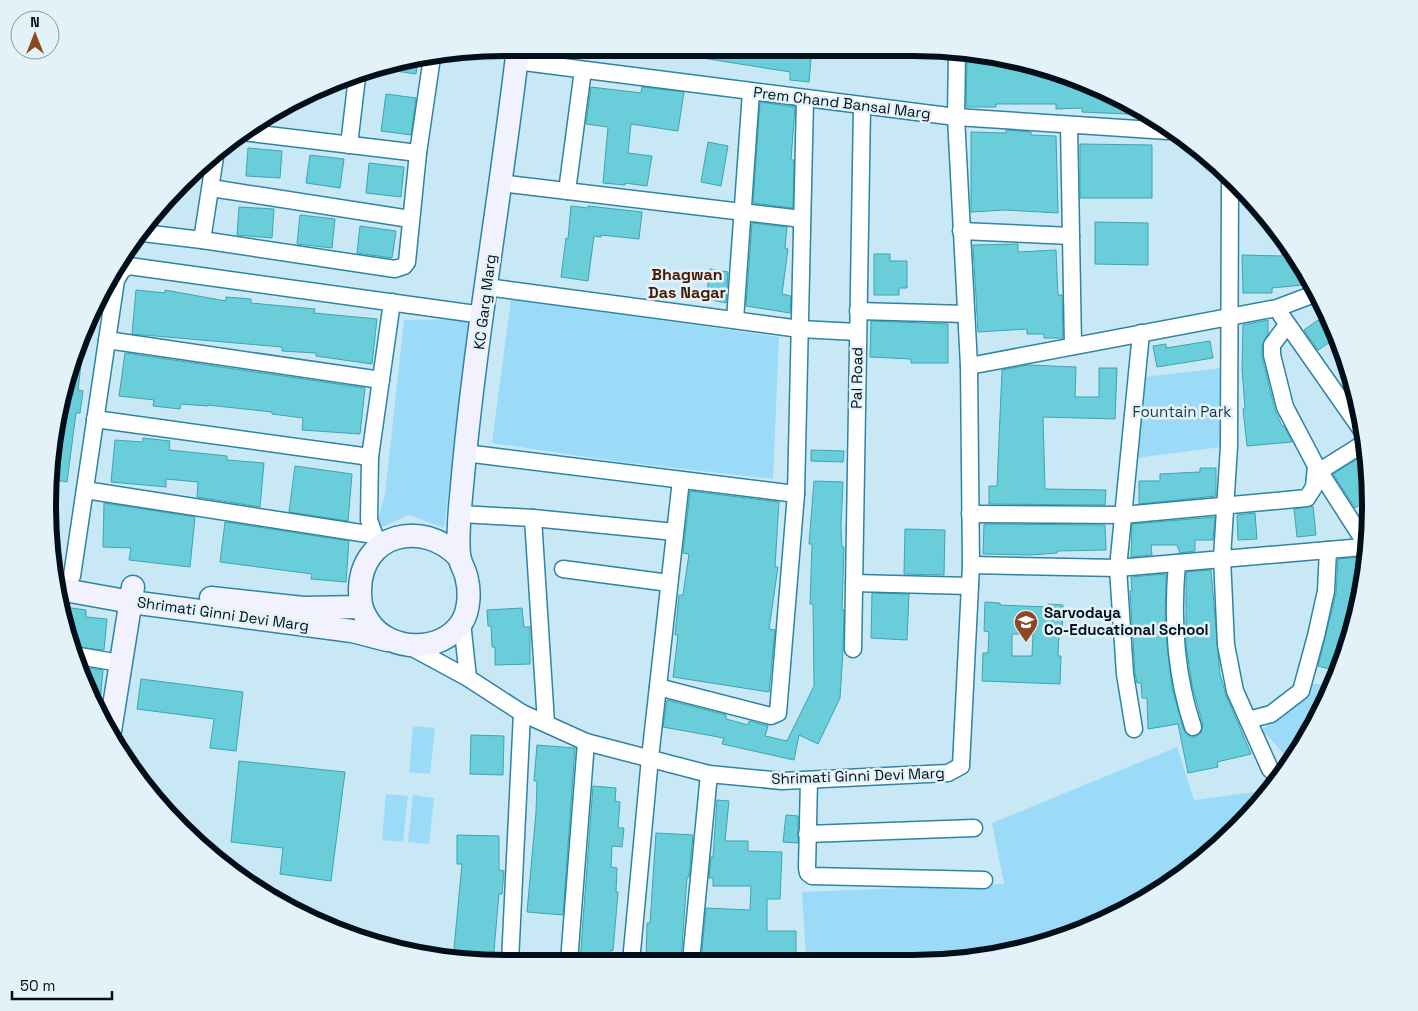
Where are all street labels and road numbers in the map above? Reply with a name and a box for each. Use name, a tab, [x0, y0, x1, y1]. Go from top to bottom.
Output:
street label: Prem Chand Bansal Marg	[752, 82, 932, 123]
street label: KC Garg Marg	[469, 253, 500, 351]
street label: Pal Road	[846, 347, 867, 409]
street label: Shrimati Ginni Devi Marg	[136, 592, 310, 635]
street label: Shrimati Ginni Devi Marg	[771, 763, 945, 788]

